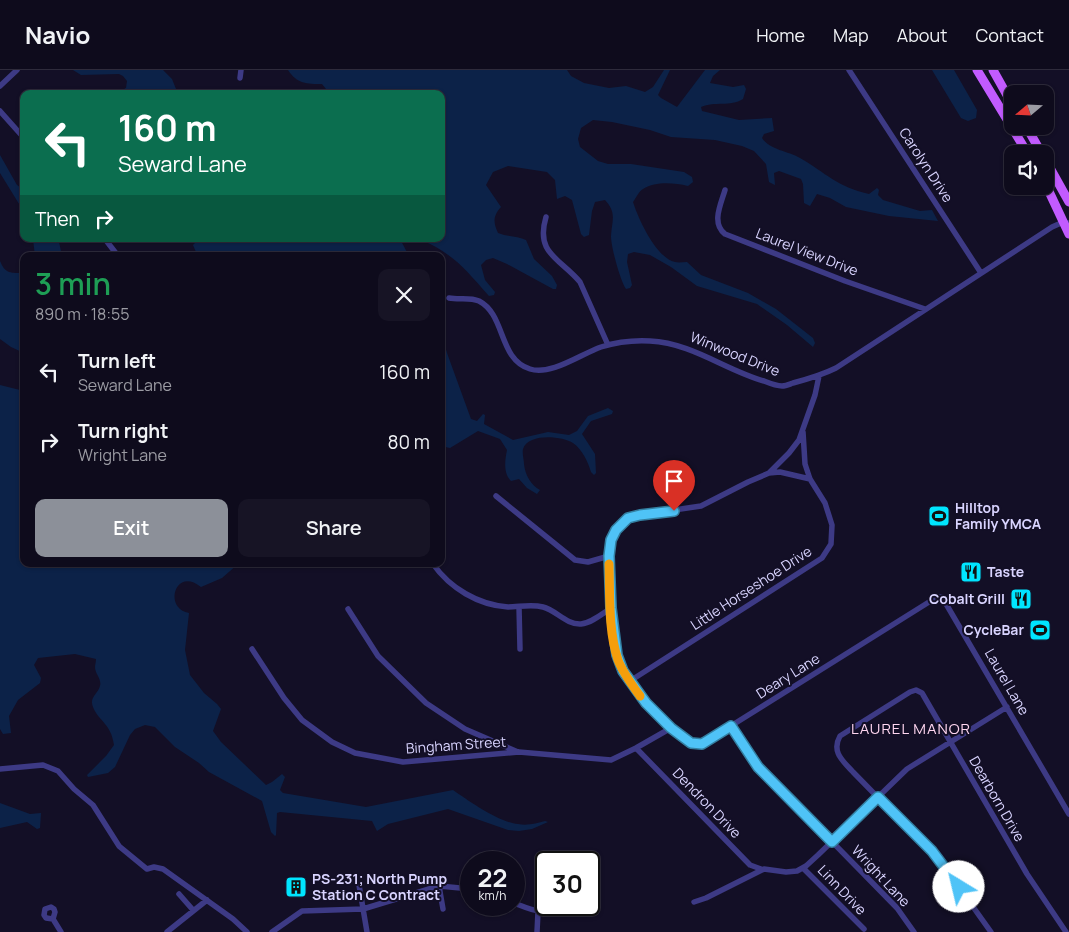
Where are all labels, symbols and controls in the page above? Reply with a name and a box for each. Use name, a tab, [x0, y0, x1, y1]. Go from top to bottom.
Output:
text: Navio	[25, 18, 90, 51]
text: Home	[756, 23, 805, 47]
text: Map	[833, 23, 869, 47]
text: About	[897, 23, 947, 47]
text: Contact	[975, 23, 1044, 47]
north arrow	[1004, 85, 1054, 135]
map controls	[1004, 85, 1054, 195]
text: 160 m	[118, 104, 217, 152]
icon: left	[35, 110, 100, 175]
street label: Carolyn Drive	[895, 124, 958, 206]
button: sound	[1004, 145, 1054, 195]
text: Seward Lane	[118, 149, 247, 179]
icon: right	[90, 205, 118, 233]
text: Then	[35, 206, 80, 232]
street label: Laurel View Drive	[753, 223, 861, 280]
text: 3 min	[35, 263, 111, 304]
button: close	[378, 269, 430, 321]
text: 890 m · 18:55	[35, 303, 130, 325]
street label: Winwood Drive	[687, 327, 783, 380]
text: Turn left	[78, 348, 156, 374]
icon: left	[35, 358, 63, 386]
text: 160 m	[379, 359, 430, 385]
text: Seward Lane	[78, 374, 172, 396]
text: Turn right	[78, 418, 168, 444]
icon: right	[35, 428, 63, 456]
text: 80 m	[387, 429, 430, 455]
text: Wright Lane	[78, 444, 167, 466]
pin	[653, 460, 695, 511]
icon: arrive	[660, 467, 688, 495]
place label: Hilltop Family YMCA	[955, 498, 1042, 533]
button: Exit	[35, 499, 228, 557]
button: Share	[238, 499, 430, 557]
sports icon: Hilltop Family YMCA	[927, 504, 951, 528]
street label: Little Horseshoe Drive	[686, 541, 815, 634]
restaurant icon: Taste	[959, 560, 983, 584]
place label: Taste	[987, 562, 1024, 581]
restaurant icon: Cobalt Grill	[1009, 587, 1033, 611]
place label: Cobalt Grill	[929, 589, 1005, 608]
sports icon: CycleBar	[1028, 618, 1052, 642]
place label: CycleBar	[963, 620, 1024, 639]
street label: Laurel Lane	[981, 645, 1034, 718]
street label: Deary Lane	[752, 649, 823, 703]
district label: LAUREL MANOR	[851, 718, 971, 739]
street label: Bingham Street	[405, 731, 507, 757]
street label: Dearborn Drive	[965, 753, 1030, 845]
street label: Dendron Drive	[669, 763, 746, 842]
street label: Wright Lane	[848, 841, 915, 911]
speed limit sign: 30	[535, 851, 600, 916]
text: 22	[478, 860, 507, 895]
position arrow	[932, 860, 984, 912]
street label: Linn Drive	[814, 861, 871, 919]
place label: PS-231; North Pump Station C Contract	[312, 869, 447, 904]
building icon: PS-231; North Pump Station C Contract	[284, 875, 308, 899]
text: km/h	[479, 887, 506, 904]

